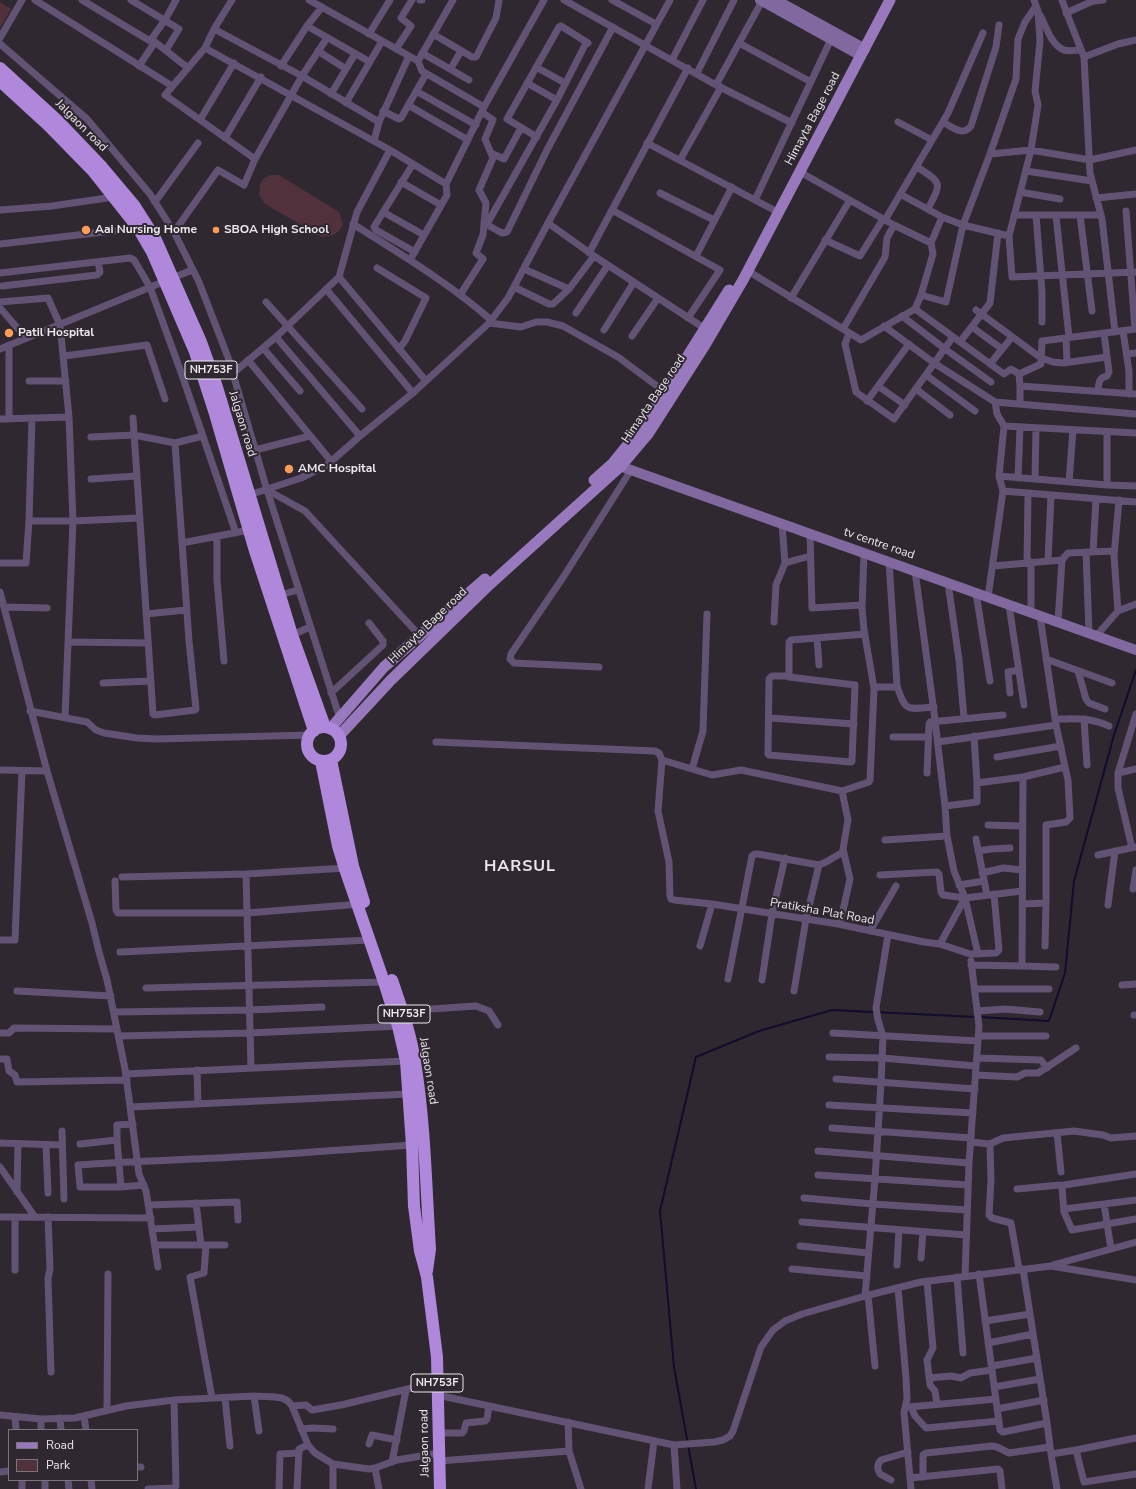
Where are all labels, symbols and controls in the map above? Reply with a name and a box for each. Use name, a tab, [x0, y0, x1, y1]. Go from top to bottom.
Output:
street label: Himayta Bage road	[782, 70, 844, 168]
street label: Jalgaon road	[52, 97, 110, 155]
place label: Aai Nursing Home	[95, 223, 197, 237]
place label: SBOA High School	[224, 223, 329, 237]
marker: Aai Nursing Home	[80, 224, 92, 236]
marker: SBOA High School	[211, 225, 221, 235]
place label: Patil Hospital	[18, 326, 94, 340]
marker: Patil Hospital	[3, 327, 15, 339]
street label: Himayta Bage road	[619, 352, 689, 446]
road number: NH753F	[185, 361, 237, 379]
street label: Jalgaon road	[225, 389, 259, 459]
place label: AMC Hospital	[298, 462, 376, 476]
marker: AMC Hospital	[283, 463, 295, 475]
street label: tv centre road	[842, 525, 916, 563]
street label: Himayta Bage road	[386, 585, 470, 667]
district label: HARSUL	[484, 857, 556, 877]
street label: Pratiksha Plat Road	[769, 896, 875, 928]
road number: NH753F	[378, 1005, 430, 1023]
street label: Jalgaon road	[416, 1036, 440, 1106]
road number: NH753F	[411, 1374, 463, 1392]
street label: Jalgaon road	[417, 1409, 433, 1477]
legend	[8, 1429, 138, 1481]
text: Road	[46, 1437, 74, 1453]
text: Park	[46, 1457, 70, 1473]

